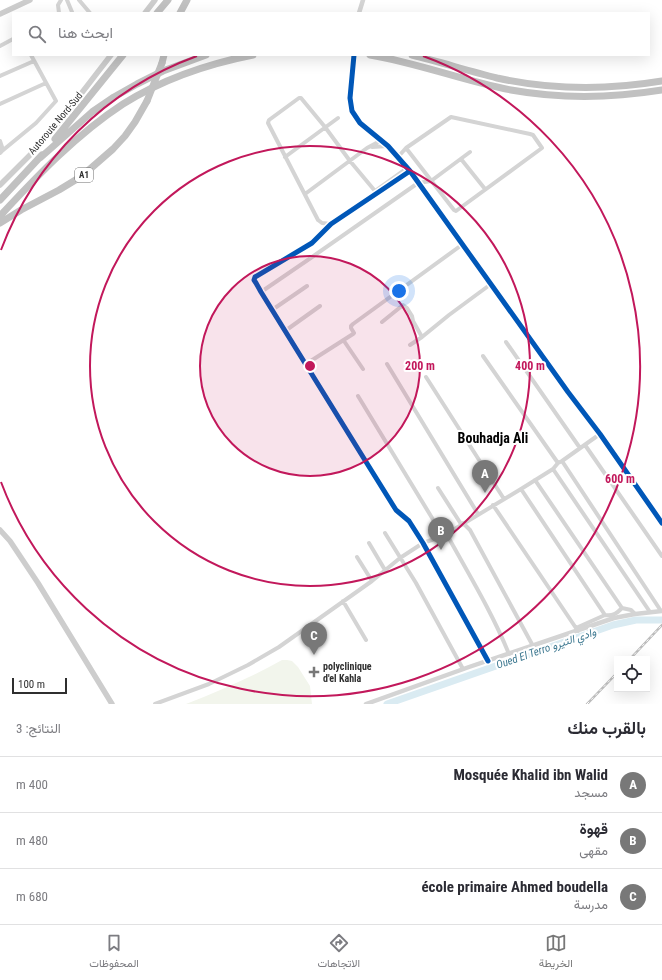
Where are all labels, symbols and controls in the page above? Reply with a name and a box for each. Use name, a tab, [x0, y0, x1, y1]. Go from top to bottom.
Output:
search box	[12, 12, 650, 56]
icon: search	[26, 23, 48, 45]
text: ابحث هنا	[58, 24, 113, 42]
street label: Autoroute Nord-Sud	[26, 90, 85, 157]
road number: A1	[75, 168, 93, 182]
your location	[389, 281, 409, 301]
centre of rings	[303, 359, 317, 373]
text: 200 m	[405, 359, 435, 373]
text: 400 m	[515, 359, 545, 373]
district label: Bouhadja Ali	[458, 430, 528, 446]
pin: A	[472, 460, 498, 493]
text: 600 m	[605, 472, 635, 486]
pin: B	[428, 517, 454, 550]
pin: C	[301, 622, 327, 655]
water label: Oued El Terro وادي التيرو	[495, 625, 599, 674]
map controls	[614, 656, 650, 692]
button: locate	[614, 656, 650, 692]
place label: polyclinique d'el Kahla	[323, 661, 372, 684]
marker: polyclinique d'el Kahla	[308, 666, 320, 678]
scale bar	[12, 676, 67, 695]
text: 100 m	[18, 678, 45, 691]
text: بالقرب منك	[567, 718, 646, 738]
text: النتائج: 3	[16, 721, 61, 736]
text: Mosquée Khalid ibn Walid	[453, 766, 608, 784]
text: 400 m	[16, 777, 48, 792]
text: A	[629, 777, 637, 792]
text: مسجد	[574, 785, 608, 800]
text: قهوة	[579, 820, 608, 838]
text: 480 m	[16, 833, 48, 848]
text: B	[629, 833, 637, 848]
text: مقهى	[579, 843, 608, 858]
text: école primaire Ahmed boudella	[421, 878, 608, 896]
text: 680 m	[16, 889, 48, 904]
text: C	[629, 889, 637, 904]
text: مدرسة	[574, 897, 608, 912]
tab: المحفوظات	[89, 932, 139, 973]
tab: الاتجاهات	[317, 932, 360, 973]
tab: الخريطة	[539, 932, 573, 973]

